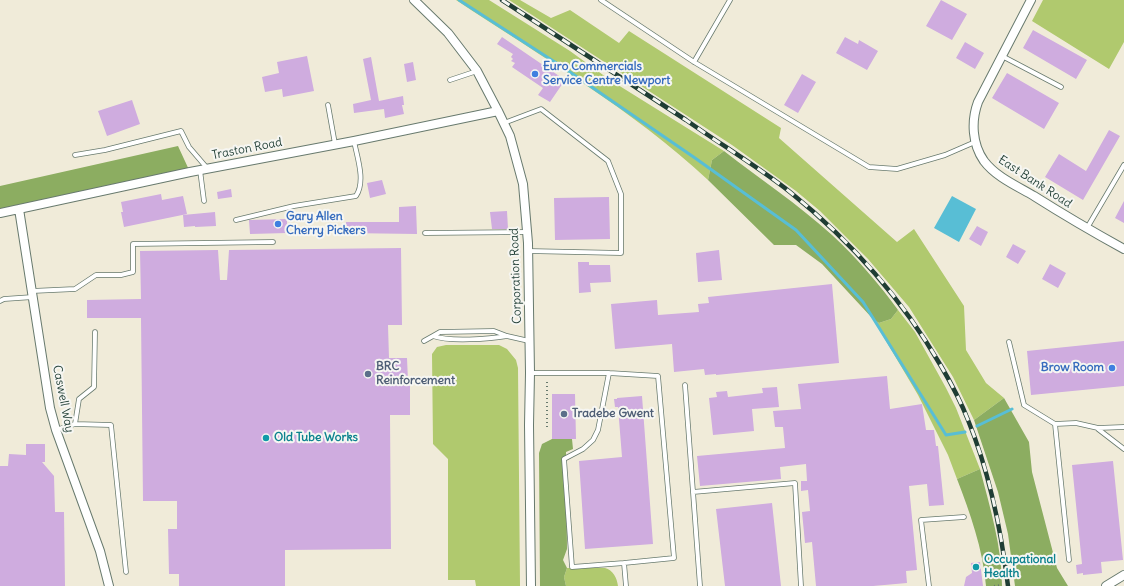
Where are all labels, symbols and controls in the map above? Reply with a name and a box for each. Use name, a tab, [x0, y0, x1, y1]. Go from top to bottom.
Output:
place label: Euro Commercials Service Centre Newport	[543, 60, 670, 88]
marker: Euro Commercials Service Centre Newport	[530, 69, 540, 79]
street label: Traston Road	[211, 135, 283, 163]
street label: East Bank Road	[995, 153, 1075, 211]
place label: Gary Allen Cherry Pickers	[286, 210, 366, 238]
marker: Gary Allen Cherry Pickers	[273, 219, 283, 229]
street label: Corporation Road	[507, 228, 525, 324]
place label: BRC Reinforcement	[376, 360, 455, 388]
place label: Brow Room	[1041, 361, 1104, 375]
marker: Brow Room	[1107, 363, 1117, 373]
street label: Caswell Way	[49, 364, 77, 434]
marker: BRC Reinforcement	[363, 369, 373, 379]
place label: Tradebe Gwent	[572, 407, 654, 421]
marker: Tradebe Gwent	[559, 409, 569, 419]
place label: Old Tube Works	[274, 431, 358, 445]
marker: Old Tube Works	[261, 433, 271, 443]
place label: Occupational Health	[984, 553, 1056, 581]
marker: Occupational Health	[971, 562, 981, 572]

